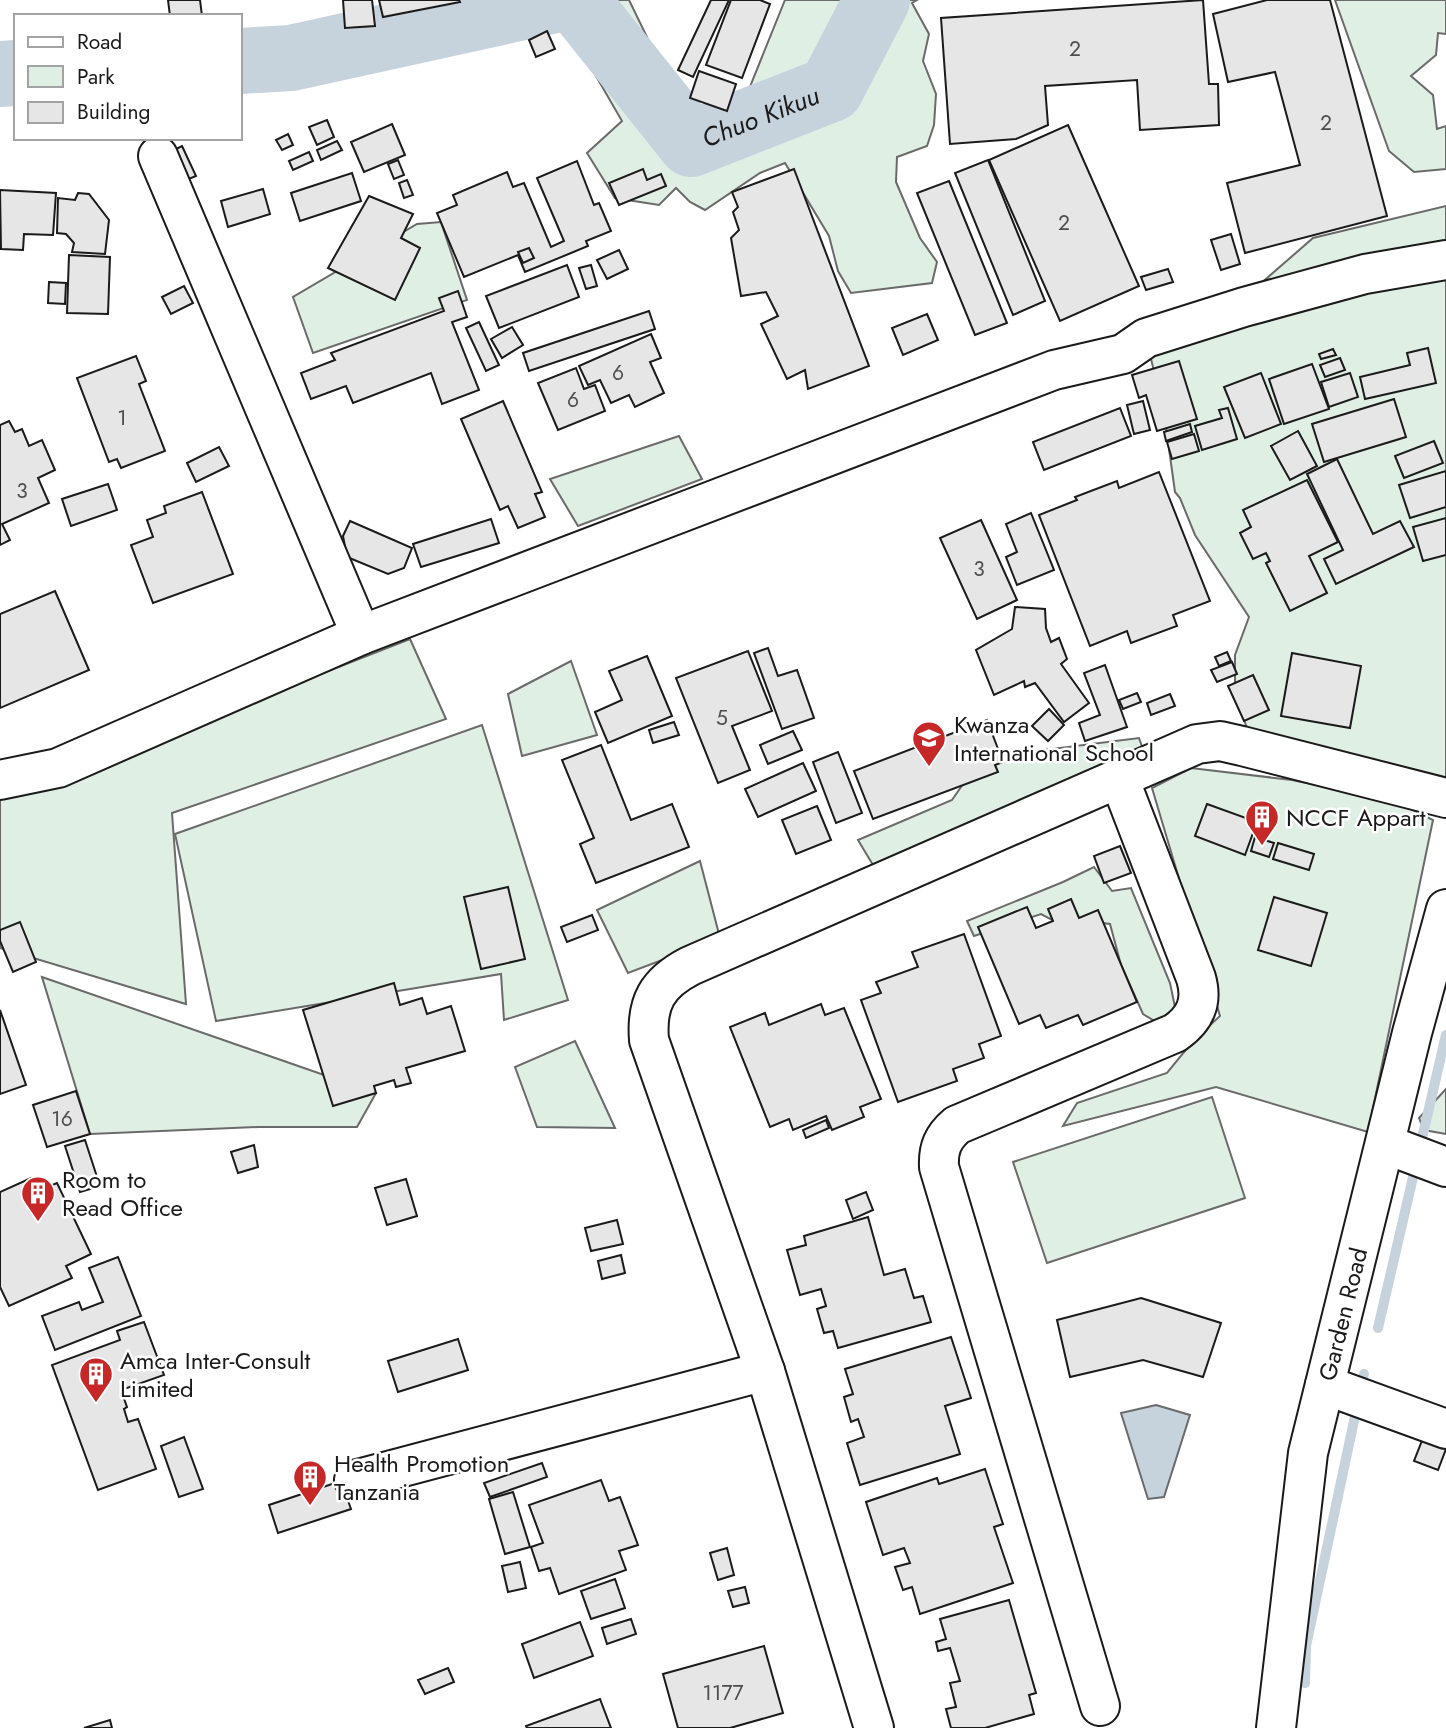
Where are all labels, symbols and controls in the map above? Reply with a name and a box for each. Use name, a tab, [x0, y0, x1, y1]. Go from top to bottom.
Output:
legend	[14, 14, 242, 140]
text: Road	[77, 27, 122, 57]
house number: 2	[1069, 34, 1081, 64]
text: Park	[77, 62, 115, 92]
water label: Chuo Kikuu	[696, 76, 825, 157]
text: Building	[77, 97, 150, 127]
house number: 2	[1320, 108, 1332, 138]
house number: 2	[1058, 208, 1070, 238]
house number: 6	[612, 358, 624, 388]
house number: 6	[567, 385, 579, 415]
house number: 1	[117, 403, 127, 433]
house number: 3	[16, 476, 28, 506]
house number: 3	[973, 554, 985, 584]
house number: 5	[716, 703, 728, 733]
place label: Kwanza International School	[954, 707, 1154, 770]
school or university icon: Kwanza International School	[910, 719, 948, 768]
building icon: NCCF Appart	[1243, 798, 1281, 847]
place label: NCCF Appart	[1286, 800, 1426, 835]
house number: 16	[51, 1104, 73, 1134]
place label: Room to Read Office	[62, 1162, 183, 1225]
building icon: Room to Read Office	[19, 1174, 57, 1223]
street label: Garden Road	[1309, 1244, 1376, 1384]
place label: Amca Inter-Consult Limited	[120, 1343, 311, 1406]
building icon: Amca Inter-Consult Limited	[77, 1355, 115, 1404]
place label: Health Promotion Tanzania	[334, 1446, 509, 1509]
building icon: Health Promotion Tanzania	[291, 1458, 329, 1507]
house number: 1177	[703, 1678, 743, 1708]

